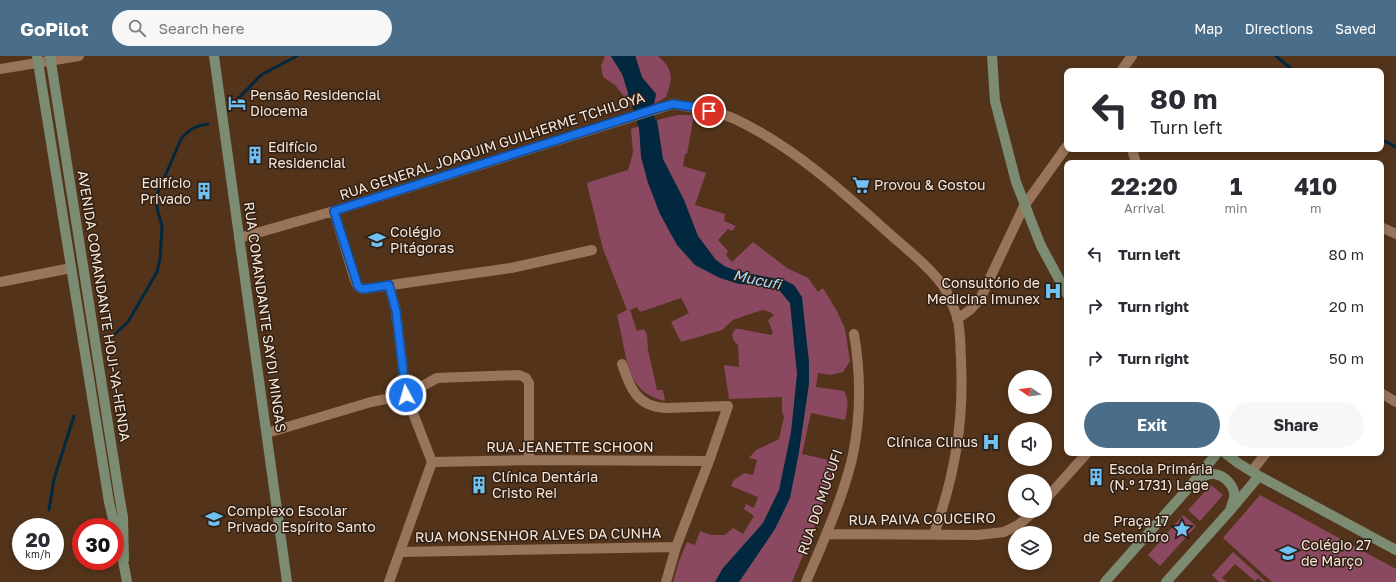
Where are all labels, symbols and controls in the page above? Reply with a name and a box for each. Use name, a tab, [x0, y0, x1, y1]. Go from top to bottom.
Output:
search box	[112, 10, 392, 46]
text: GoPilot	[20, 17, 88, 40]
icon: search	[126, 17, 148, 39]
text: Search here	[158, 19, 244, 37]
text: Map	[1194, 20, 1223, 37]
text: Directions	[1245, 20, 1313, 37]
text: Saved	[1335, 20, 1376, 37]
text: 80 m	[1150, 82, 1218, 115]
icon: left	[1084, 84, 1136, 136]
place label: Pensão Residencial Diocema	[250, 86, 381, 119]
street label: RUA GENERAL JOAQUIM GUILHERME TCHILOYA	[337, 88, 647, 203]
hotel icon: Pensão Residencial Diocema	[227, 93, 247, 113]
pin	[692, 94, 726, 128]
icon: arrive	[698, 100, 720, 122]
text: Turn left	[1150, 116, 1223, 138]
place label: Edifício Residencial	[268, 138, 346, 171]
building icon: Edifício Residencial	[245, 145, 265, 165]
street label: AVENIDA COMANDANTE HOJI-YA-HENDA	[75, 169, 134, 443]
text: 22:20	[1111, 171, 1178, 200]
text: 1	[1230, 171, 1242, 200]
text: 410	[1294, 171, 1337, 200]
place label: Edifício Privado	[140, 174, 191, 207]
supermarket icon: Provou & Gostou	[851, 175, 871, 195]
place label: Provou & Gostou	[874, 176, 986, 193]
building icon: Edifício Privado	[194, 181, 214, 201]
text: Arrival	[1124, 200, 1165, 216]
text: min	[1225, 200, 1248, 216]
text: m	[1310, 200, 1322, 216]
street label: RUA COMANDANTE SAYDI MINGAS	[241, 201, 290, 433]
place label: Colégio Pitágoras	[390, 223, 454, 256]
school or university icon: Colégio Pitágoras	[367, 230, 387, 250]
icon: left	[1084, 243, 1106, 265]
text: Turn left	[1118, 245, 1180, 263]
text: 80 m	[1329, 245, 1364, 263]
water label: Mucufi	[732, 265, 785, 293]
place label: Consultório de Medicina Imunex	[927, 274, 1040, 307]
hospital icon: Consultório de Medicina Imunex	[1043, 281, 1063, 301]
icon: right	[1084, 295, 1106, 317]
text: Turn right	[1118, 297, 1189, 315]
text: 20 m	[1329, 297, 1364, 315]
icon: right	[1084, 347, 1106, 369]
text: Turn right	[1118, 349, 1189, 367]
text: 50 m	[1329, 349, 1364, 367]
north arrow	[1008, 370, 1052, 414]
map controls	[1008, 370, 1052, 570]
position arrow	[385, 374, 427, 416]
button: Exit	[1084, 402, 1220, 448]
button: Share	[1228, 402, 1364, 448]
button: sound	[1008, 422, 1052, 466]
hospital icon: Clínica Clinus	[981, 432, 1001, 452]
place label: Clínica Clinus	[887, 433, 978, 450]
street label: RUA JEANETTE SCHOON	[486, 438, 654, 455]
street label: RUA DO MUCUFI	[794, 447, 846, 557]
place label: Escola Primária (N.º 1731) Lage	[1109, 460, 1213, 493]
building icon: Escola Primária (N.º 1731) Lage	[1086, 467, 1106, 487]
place label: Clínica Dentária Cristo Rei	[492, 468, 598, 501]
button: search	[1008, 474, 1052, 518]
building icon: Clínica Dentária Cristo Rei	[469, 475, 489, 495]
place label: Complexo Escolar Privado Espírito Santo	[227, 502, 376, 535]
school or university icon: Complexo Escolar Privado Espírito Santo	[204, 509, 224, 529]
street label: RUA PAIVA COUCEIRO	[848, 509, 996, 528]
place label: Praça 17 de Setembro	[1083, 512, 1169, 545]
speed limit sign: 30	[72, 518, 124, 570]
place icon: Praça 17 de Setembro	[1172, 519, 1192, 539]
street label: RUA MONSENHOR ALVES DA CUNHA	[415, 524, 662, 545]
button: layers	[1008, 526, 1052, 570]
text: 20	[25, 527, 51, 551]
place label: Colégio 27 de Março	[1301, 536, 1371, 569]
school or university icon: Colégio 27 de Março	[1278, 543, 1298, 563]
text: km/h	[25, 548, 51, 560]

